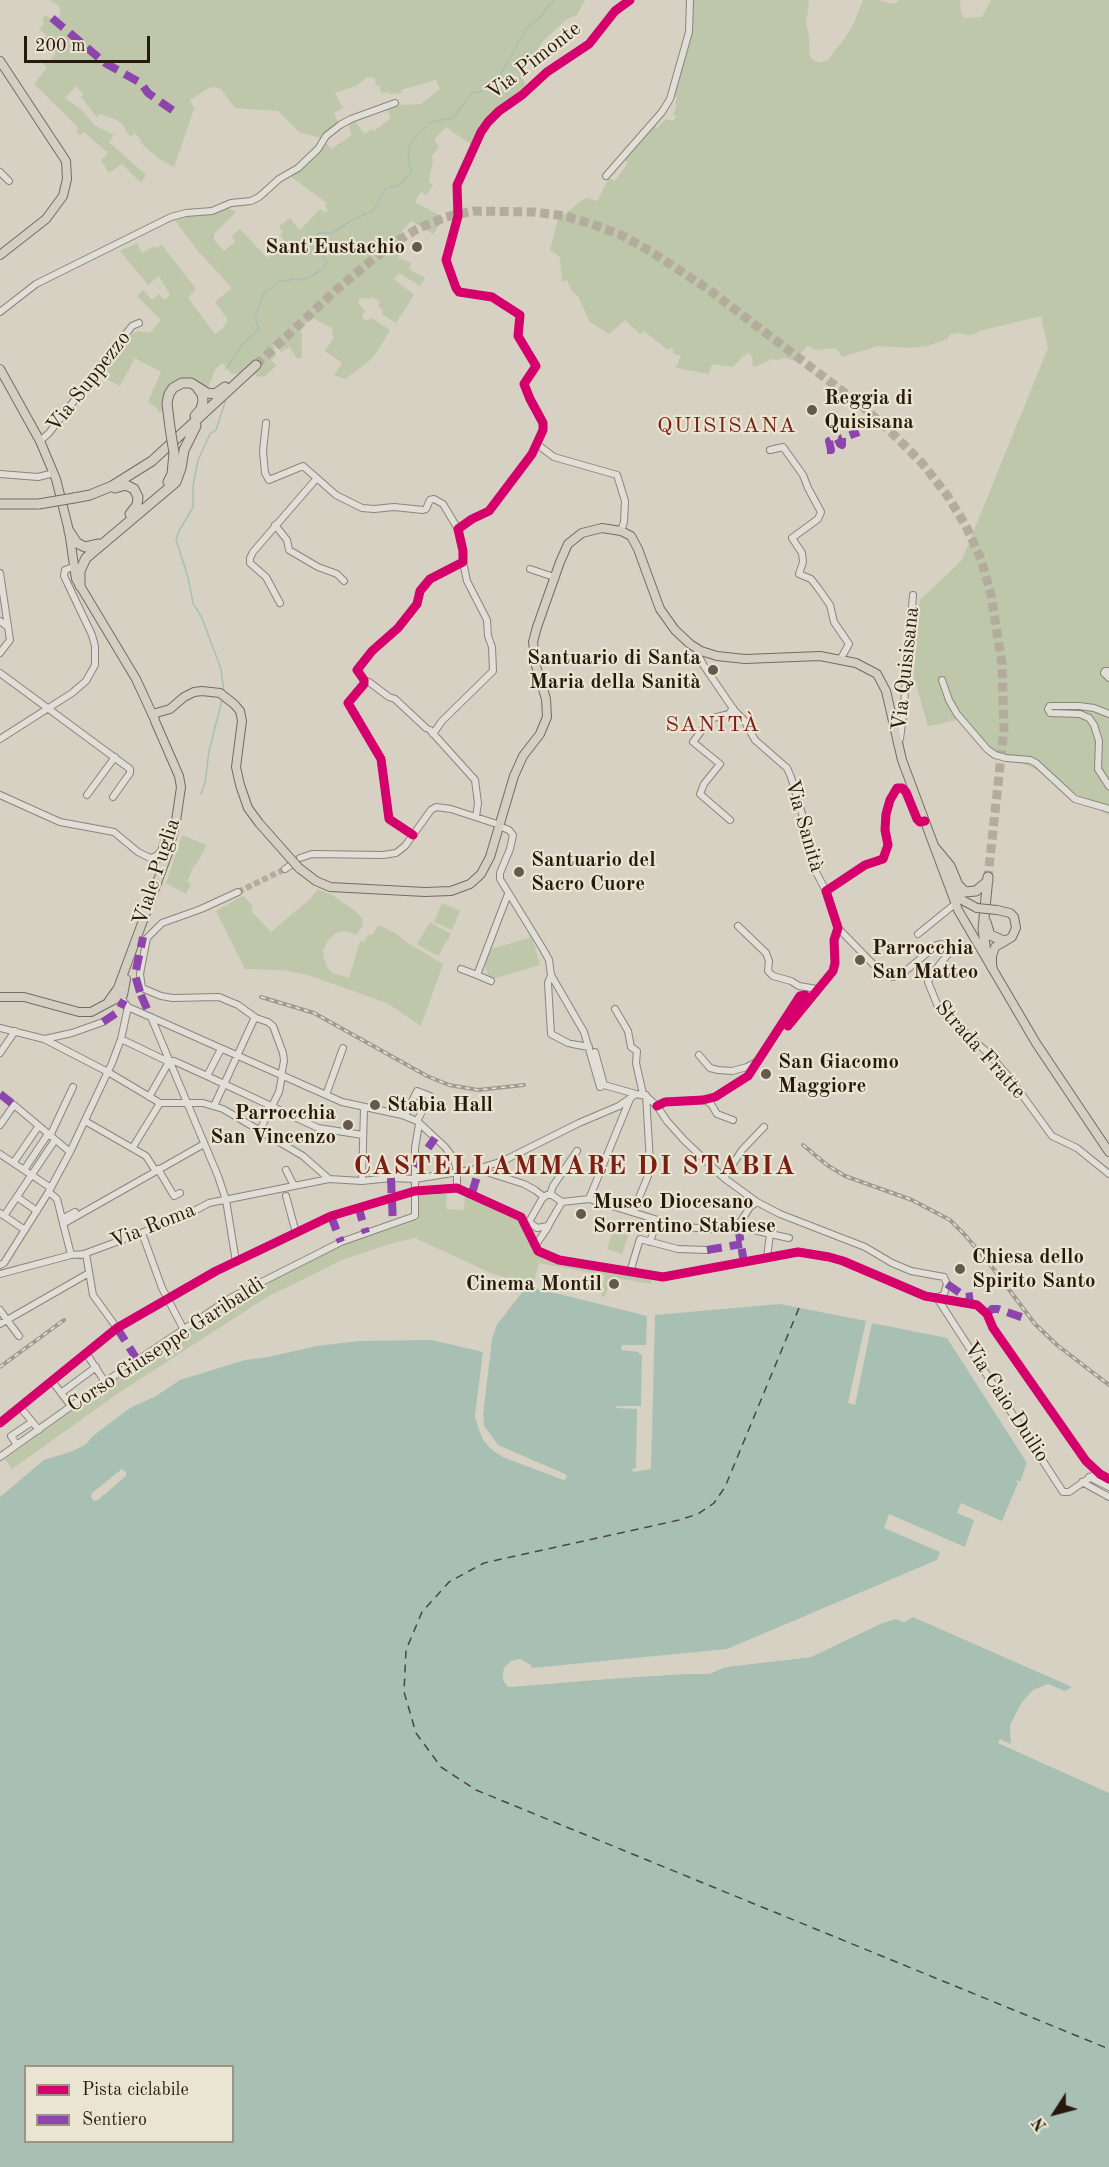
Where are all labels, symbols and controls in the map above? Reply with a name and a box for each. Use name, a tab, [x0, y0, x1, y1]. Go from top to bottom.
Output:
street label: Via Pimonte	[482, 16, 586, 106]
scale bar	[27, 24, 153, 62]
text: 200 m	[35, 37, 86, 55]
place label: Sant'Eustachio	[265, 234, 405, 260]
marker: Sant'Eustachio	[410, 240, 424, 254]
street label: Via Suppezzo	[42, 326, 136, 438]
place label: Reggia di Quisisana	[824, 385, 914, 435]
marker: Reggia di Quisisana	[805, 403, 819, 417]
district label: QUISISANA	[657, 413, 797, 439]
street label: Via Quisisana	[887, 606, 925, 732]
place label: Santuario di Santa Maria della Sanità	[527, 645, 701, 695]
marker: Santuario di Santa Maria della Sanità	[706, 663, 720, 677]
district label: SANITÀ	[665, 712, 761, 738]
street label: Via Sanità	[779, 777, 829, 875]
street label: Viale Puglia	[128, 815, 186, 929]
place label: Santuario del Sacro Cuore	[531, 847, 656, 897]
marker: Santuario del Sacro Cuore	[512, 865, 526, 879]
place label: Parrocchia San Matteo	[872, 935, 978, 985]
marker: Parrocchia San Matteo	[853, 953, 867, 967]
street label: Strada Fratte	[929, 995, 1031, 1105]
place label: San Giacomo Maggiore	[778, 1049, 899, 1099]
marker: San Giacomo Maggiore	[759, 1067, 773, 1081]
place label: Stabia Hall	[387, 1092, 493, 1118]
marker: Stabia Hall	[368, 1098, 382, 1112]
place label: Parrocchia San Vincenzo	[210, 1100, 336, 1150]
marker: Parrocchia San Vincenzo	[341, 1118, 355, 1132]
district label: CASTELLAMMARE DI STABIA	[354, 1151, 796, 1183]
place label: Museo Diocesano Sorrentino Stabiese	[593, 1189, 776, 1239]
street label: Via Roma	[107, 1198, 199, 1254]
marker: Museo Diocesano Sorrentino Stabiese	[574, 1207, 588, 1221]
place label: Chiesa dello Spirito Santo	[972, 1244, 1096, 1294]
marker: Chiesa dello Spirito Santo	[953, 1262, 967, 1276]
place label: Cinema Montil	[466, 1271, 602, 1297]
street label: Corso Giuseppe Garibaldi	[63, 1272, 269, 1418]
marker: Cinema Montil	[607, 1277, 621, 1291]
street label: Via Caio Duilio	[958, 1337, 1054, 1467]
legend	[24, 2065, 234, 2143]
text: Pista ciclabile	[82, 2081, 189, 2099]
north arrow	[1025, 2083, 1085, 2143]
text: Sentiero	[82, 2111, 147, 2129]
text: N	[1030, 2114, 1051, 2133]

